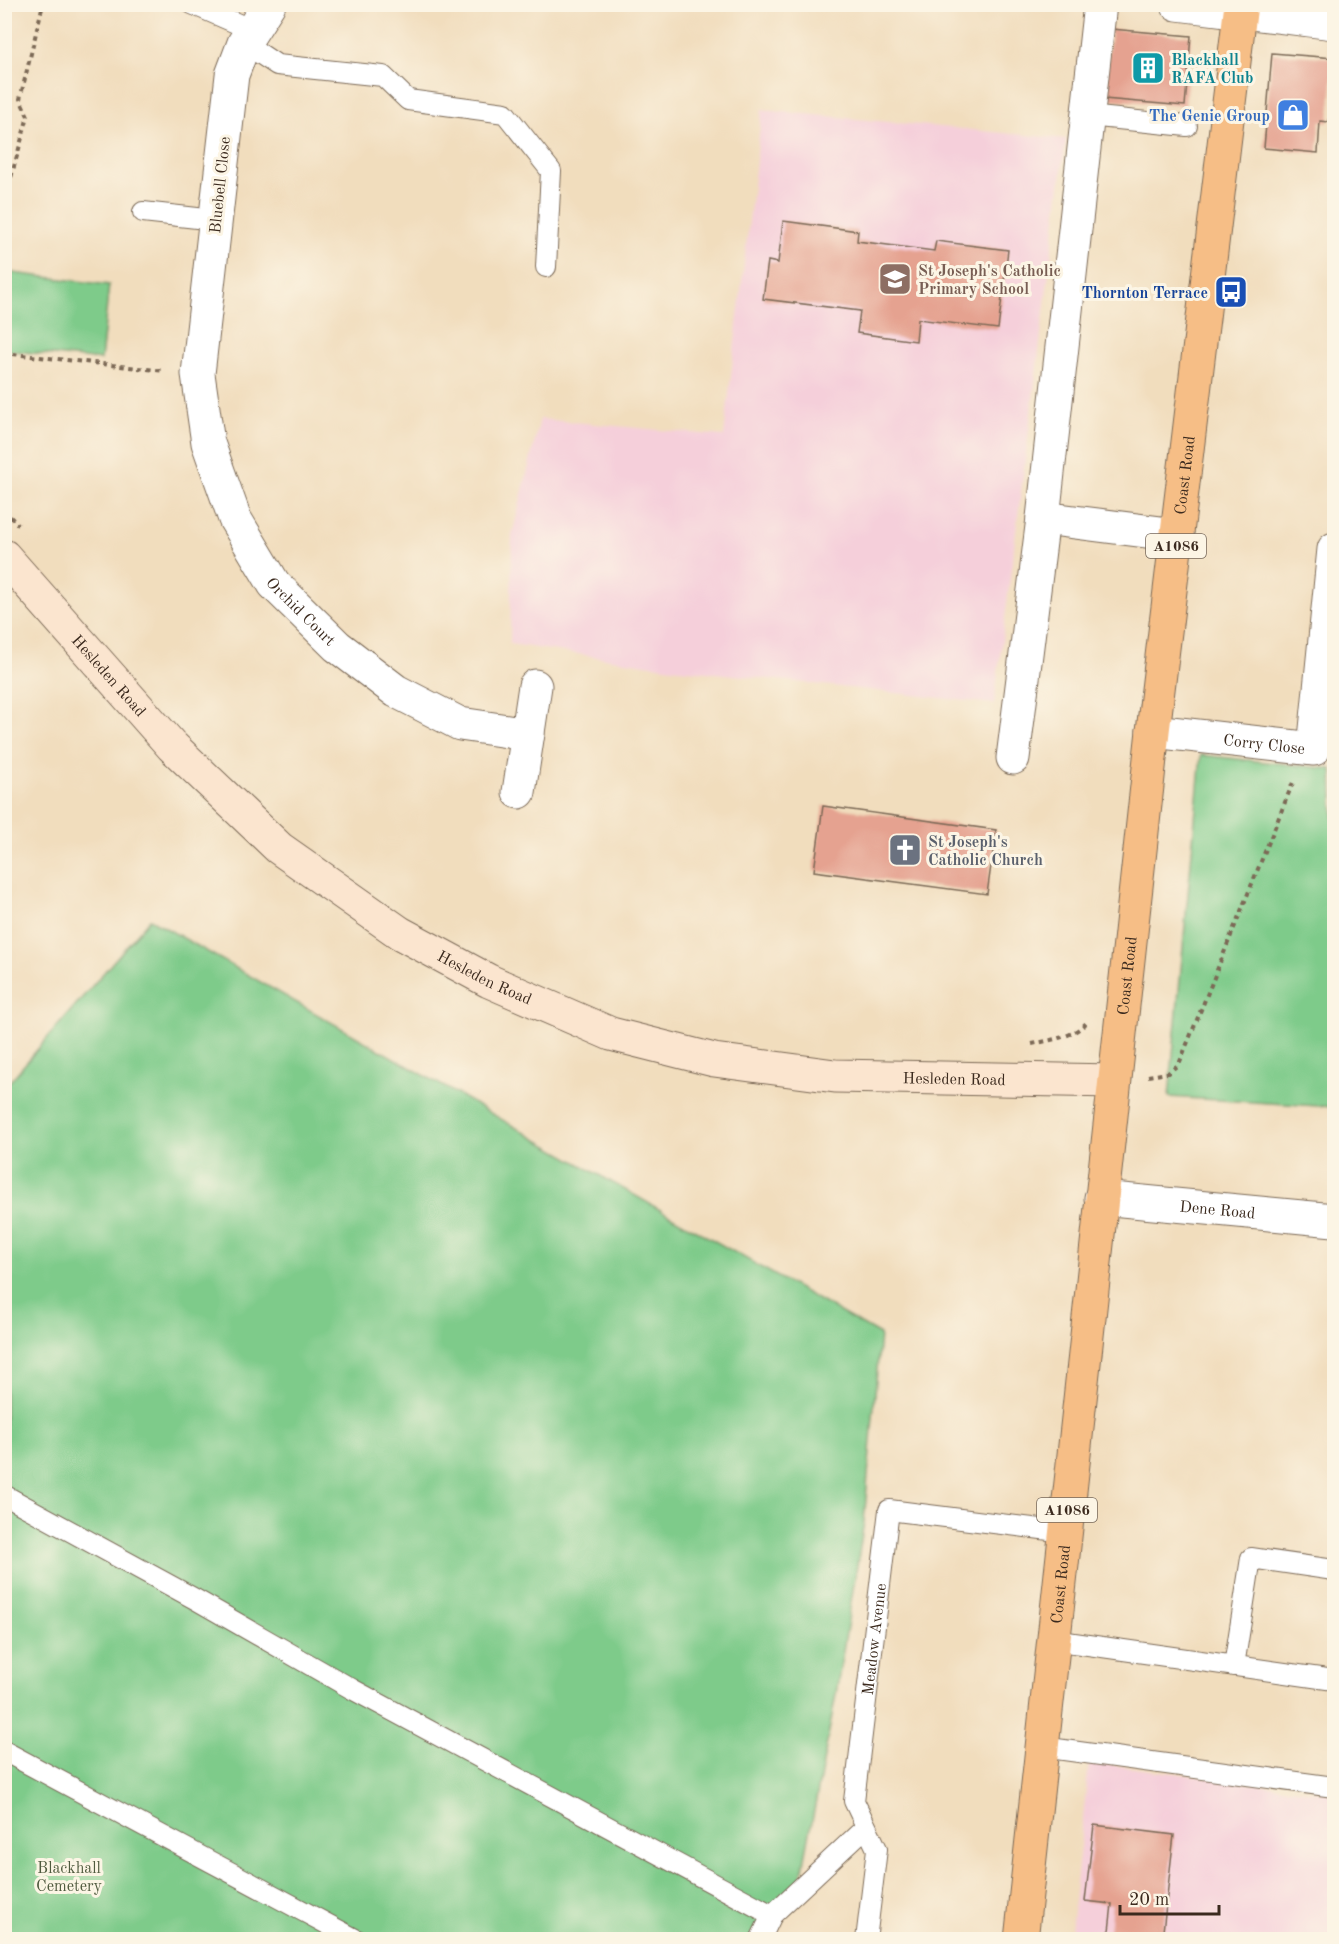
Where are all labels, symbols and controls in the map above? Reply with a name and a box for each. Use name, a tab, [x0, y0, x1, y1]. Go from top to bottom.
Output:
building icon: Blackhall RAFA Club	[1130, 50, 1166, 86]
place label: Blackhall RAFA Club	[1171, 53, 1253, 87]
shop icon: The Genie Group	[1275, 97, 1311, 133]
place label: The Genie Group	[1149, 109, 1270, 125]
street label: Bluebell Close	[208, 136, 234, 234]
school or university icon: St Joseph's Catholic Primary School	[877, 261, 913, 297]
place label: St Joseph's Catholic Primary School	[918, 264, 1061, 298]
bus stop icon: Thornton Terrace	[1213, 274, 1249, 310]
place label: Thornton Terrace	[1081, 286, 1208, 302]
street label: Coast Road	[1173, 435, 1199, 516]
road number: A1086	[1146, 534, 1206, 558]
street label: Orchid Court	[262, 575, 338, 650]
street label: Hesleden Road	[68, 632, 148, 720]
street label: Corry Close	[1222, 733, 1306, 758]
church icon: St Joseph's Catholic Church	[887, 832, 923, 868]
place label: St Joseph's Catholic Church	[928, 835, 1043, 869]
street label: Coast Road	[1116, 936, 1141, 1016]
street label: Hesleden Road	[434, 949, 534, 1009]
street label: Hesleden Road	[902, 1071, 1006, 1089]
street label: Dene Road	[1179, 1199, 1256, 1223]
road number: A1086	[1037, 1498, 1097, 1522]
street label: Coast Road	[1050, 1544, 1074, 1625]
street label: Meadow Avenue	[861, 1582, 890, 1696]
park label: Blackhall Cemetery	[36, 1861, 103, 1895]
scale bar	[1120, 1878, 1219, 1916]
text: 20 m	[1129, 1891, 1169, 1909]

